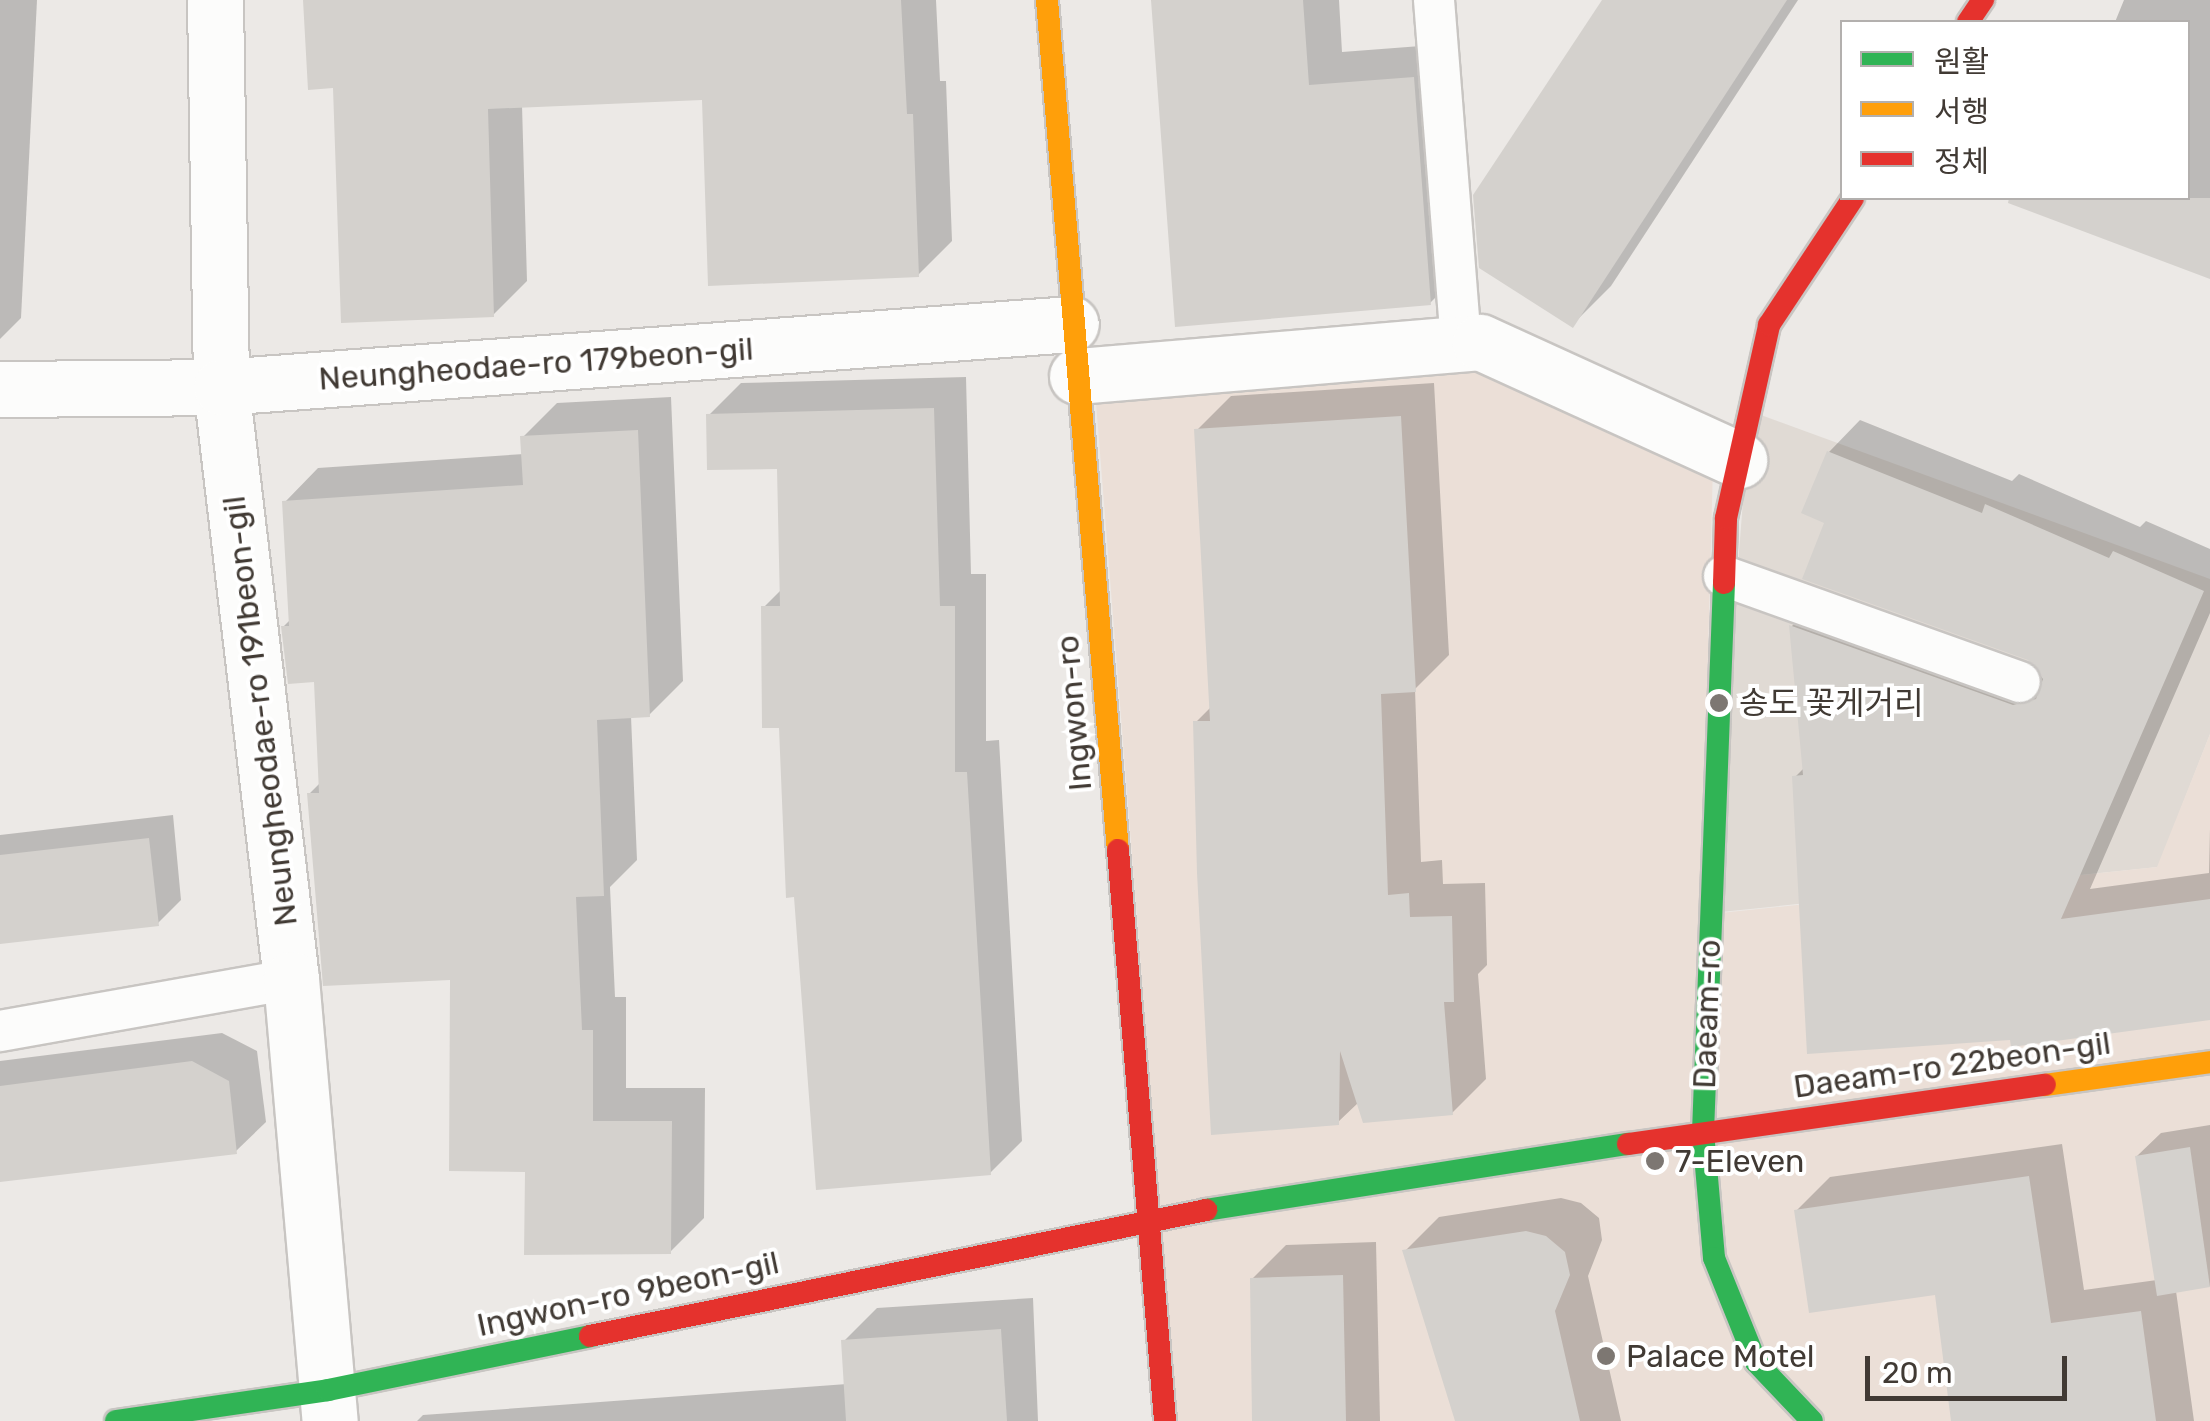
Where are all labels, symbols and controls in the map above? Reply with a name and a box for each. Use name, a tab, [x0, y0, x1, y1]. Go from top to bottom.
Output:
legend	[1840, 20, 2190, 200]
text: 원활	[1934, 44, 1989, 80]
text: 서행	[1934, 94, 1989, 130]
text: 정체	[1934, 144, 1989, 180]
street label: Neungheodae-ro 179beon-gil	[317, 330, 755, 398]
street label: Neungheodae-ro 191beon-gil	[215, 494, 305, 928]
street label: Ingwon-ro	[1048, 634, 1100, 792]
place label: 송도 꽃게거리	[1739, 684, 1923, 722]
marker: 송도 꽃게거리	[1708, 692, 1730, 714]
street label: Daeam-ro	[1685, 939, 1729, 1089]
street label: Daeam-ro 22beon-gil	[1791, 1024, 2113, 1106]
place label: 7-Eleven	[1675, 1142, 1805, 1180]
marker: 7-Eleven	[1644, 1150, 1666, 1172]
street label: Ingwon-ro 9beon-gil	[474, 1243, 782, 1345]
scale bar	[1870, 1336, 2072, 1398]
place label: Palace Motel	[1626, 1337, 1815, 1375]
marker: Palace Motel	[1595, 1345, 1617, 1367]
text: 20 m	[1882, 1355, 1953, 1391]

